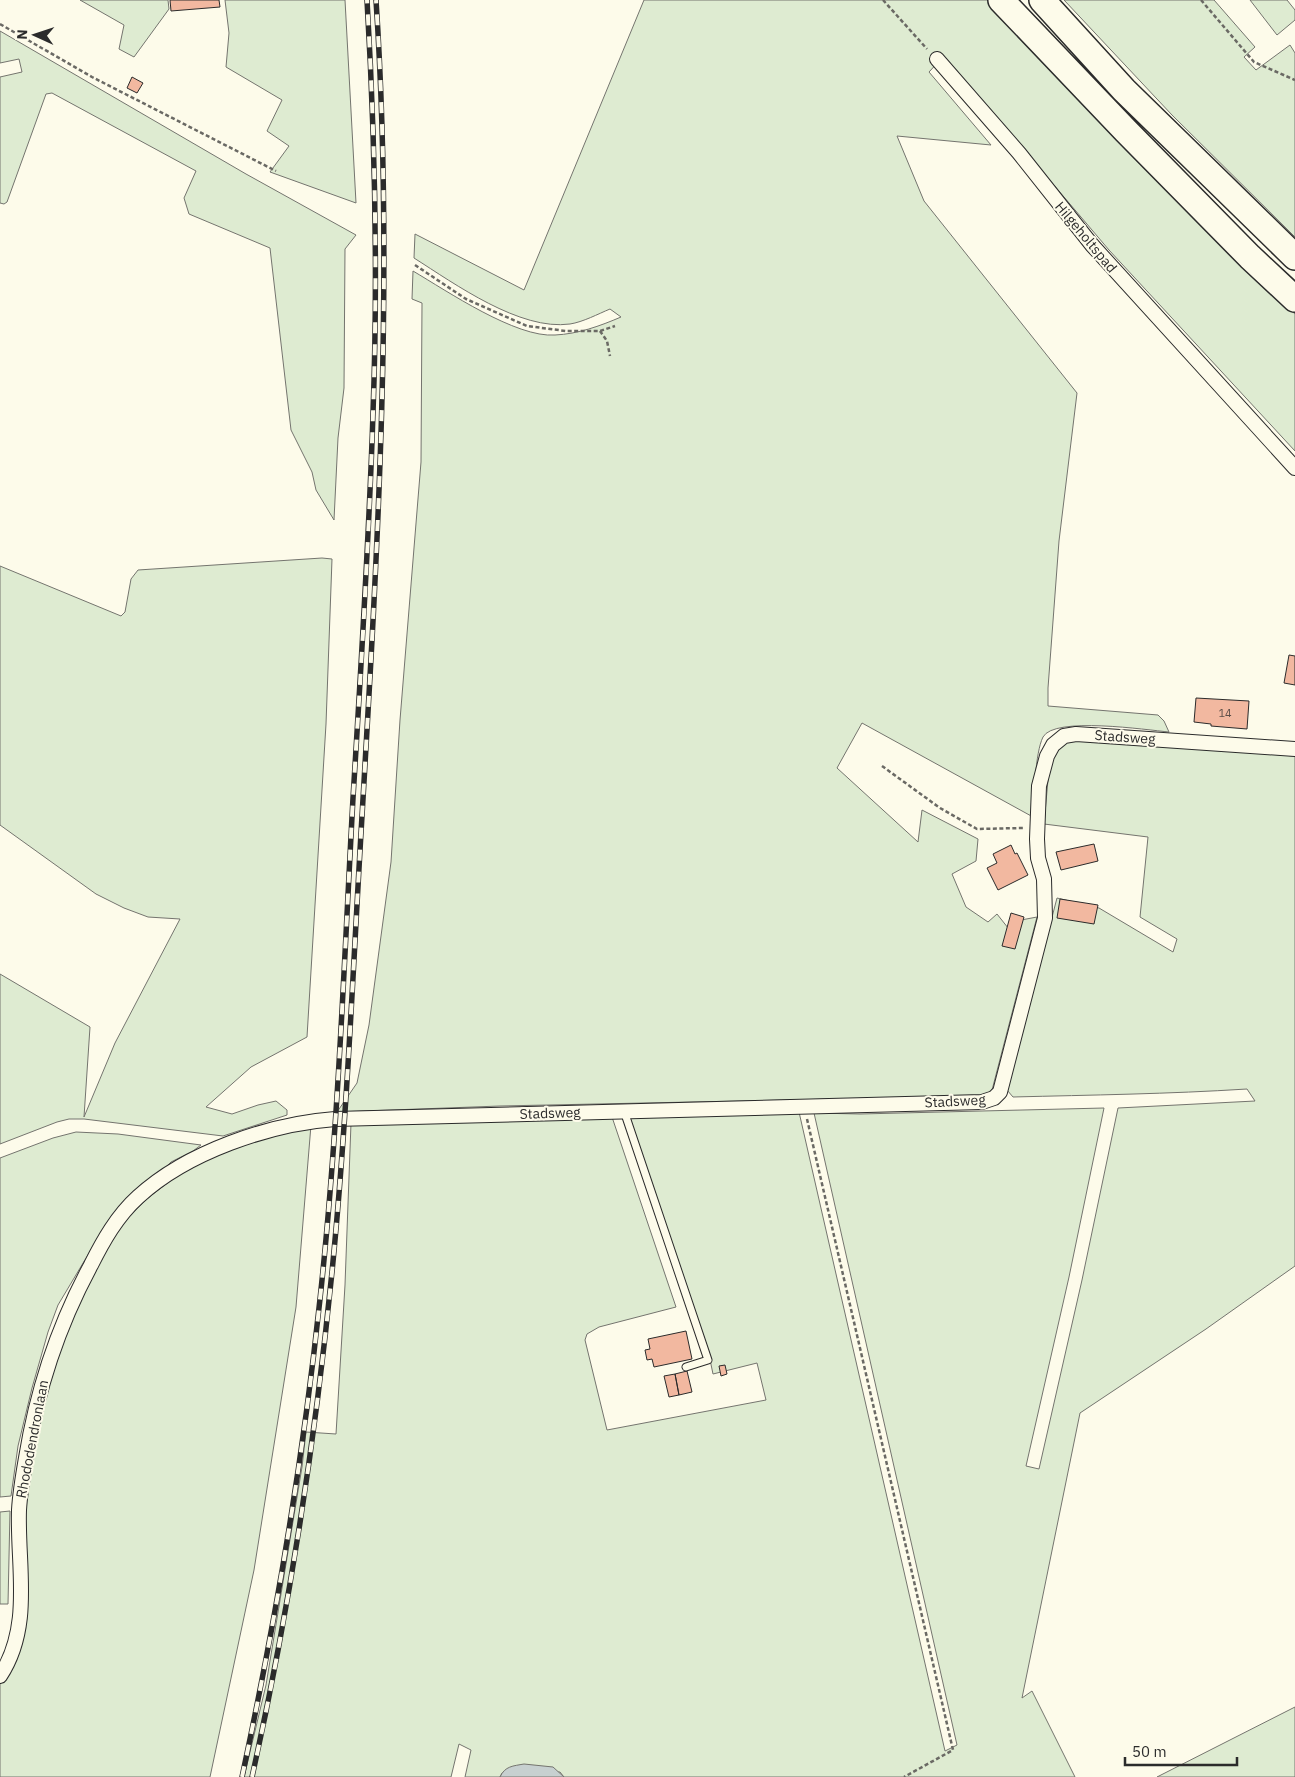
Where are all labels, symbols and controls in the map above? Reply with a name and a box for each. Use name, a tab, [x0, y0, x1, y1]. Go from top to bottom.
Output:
north arrow	[10, 10, 60, 60]
text: N	[13, 29, 31, 40]
street label: Hilgeholtspad	[1051, 198, 1121, 276]
house number: 14	[1218, 706, 1232, 720]
street label: Stadsweg	[1094, 726, 1157, 748]
street label: Stadsweg	[924, 1090, 987, 1112]
street label: Stadsweg	[519, 1103, 581, 1123]
street label: Rhododendronlaan	[12, 1378, 52, 1500]
scale bar	[1125, 1734, 1238, 1766]
text: 50 m	[1132, 1742, 1167, 1761]

